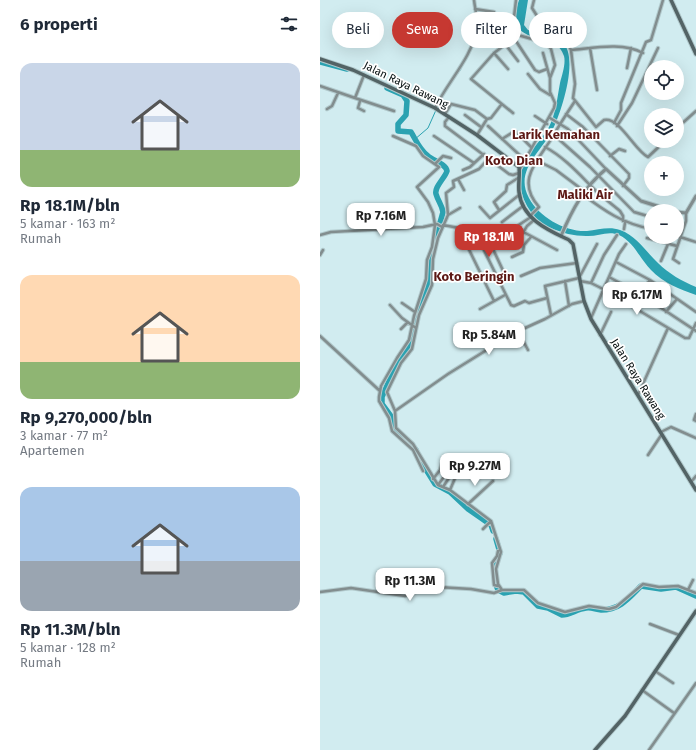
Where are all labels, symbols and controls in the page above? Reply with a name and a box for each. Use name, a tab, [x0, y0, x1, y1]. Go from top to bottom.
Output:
chip: Beli	[332, 12, 384, 48]
chip: Sewa	[392, 12, 453, 48]
chip: Filter	[461, 12, 521, 48]
chip: Baru	[529, 12, 587, 48]
icon: filters	[278, 13, 300, 35]
text: 6 properti	[20, 14, 98, 35]
street label: Jalan Raya Rawang	[362, 59, 451, 111]
map controls	[644, 60, 684, 244]
button: locate	[644, 60, 684, 100]
icon: home	[124, 89, 196, 161]
button: layers	[644, 108, 684, 148]
district label: Larik Kemahan	[512, 127, 600, 142]
district label: Koto Dian	[485, 153, 543, 168]
button: +	[644, 156, 684, 196]
district label: Maliki Air	[557, 187, 613, 202]
text: Rp 18.1M/bln	[20, 195, 120, 216]
pin: Rp 7.16M	[340, 203, 422, 237]
button: −	[644, 204, 684, 244]
text: Rp 7.16M	[356, 208, 406, 223]
text: 5 kamar · 163 m²	[20, 216, 115, 231]
pin: Rp 18.1M	[448, 224, 530, 258]
text: Rp 18.1M	[464, 229, 514, 244]
text: Rumah	[20, 231, 61, 246]
district label: Koto Beringin	[434, 269, 514, 284]
pin: Rp 6.17M	[596, 282, 678, 316]
text: Rp 6.17M	[612, 287, 662, 302]
icon: home	[124, 301, 196, 373]
pin: Rp 5.84M	[448, 322, 530, 356]
text: Rp 5.84M	[462, 327, 516, 342]
street label: Jalan Raya Rawang	[608, 336, 668, 422]
text: Rp 9,270,000/bln	[20, 407, 152, 428]
text: 3 kamar · 77 m²	[20, 428, 108, 443]
text: Apartemen	[20, 443, 85, 458]
pin: Rp 9.27M	[434, 453, 516, 487]
text: Rp 9.27M	[449, 458, 501, 473]
icon: home	[124, 513, 196, 585]
pin: Rp 11.3M	[369, 568, 451, 602]
text: Rp 11.3M	[385, 573, 436, 588]
text: Rp 11.3M/bln	[20, 619, 121, 640]
text: 5 kamar · 128 m²	[20, 640, 116, 655]
text: Rumah	[20, 655, 61, 670]

